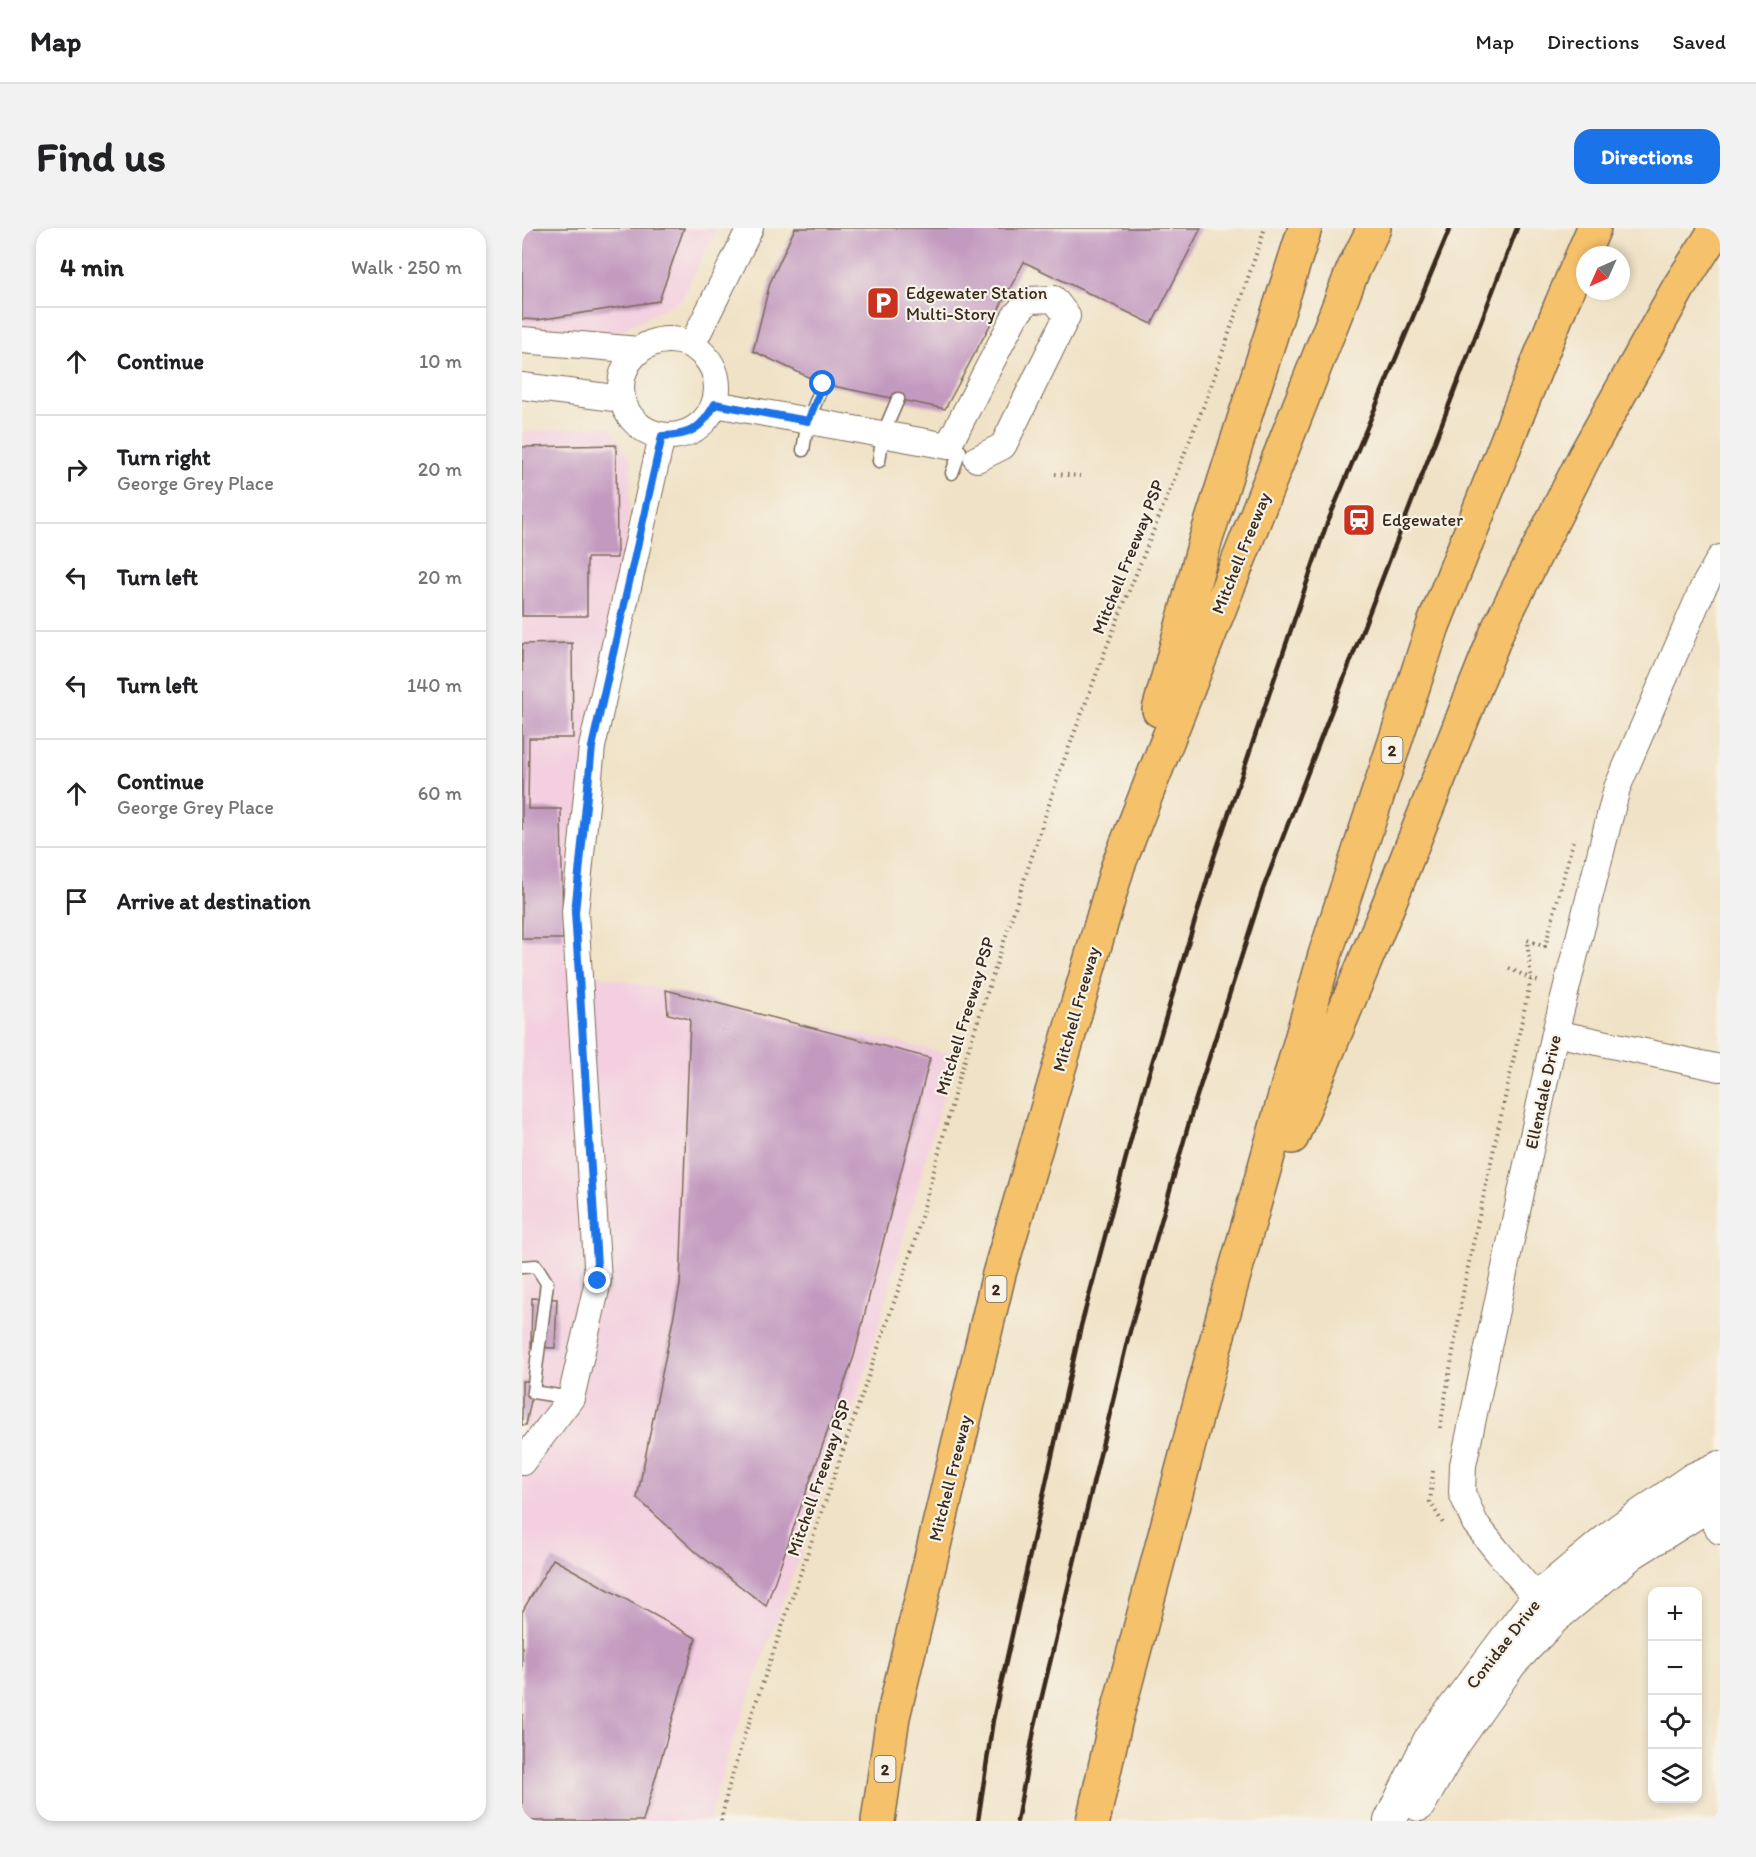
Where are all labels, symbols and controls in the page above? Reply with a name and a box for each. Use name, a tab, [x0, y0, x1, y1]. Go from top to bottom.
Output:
text: Map	[30, 24, 81, 58]
text: Map	[1476, 29, 1514, 54]
text: Directions	[1547, 29, 1639, 54]
text: Saved	[1672, 29, 1726, 54]
button: Directions	[1574, 129, 1720, 184]
text: Find us	[36, 131, 166, 182]
north arrow	[1576, 246, 1630, 300]
text: 4 min	[60, 251, 124, 283]
text: Walk · 250 m	[351, 255, 462, 279]
place label: Edgewater Station Multi-Story	[906, 282, 1048, 325]
parking icon: Edgewater Station Multi-Story	[865, 285, 901, 321]
icon: ahead	[60, 345, 93, 378]
text: Continue	[117, 348, 204, 375]
text: 10 m	[419, 349, 462, 373]
route start	[809, 370, 835, 396]
text: Turn right	[117, 444, 211, 471]
icon: right	[60, 453, 93, 486]
text: 20 m	[418, 457, 462, 481]
text: George Grey Place	[117, 471, 274, 495]
street label: Mitchell Freeway PSP	[1087, 476, 1169, 637]
street label: Mitchell Freeway	[1207, 488, 1276, 617]
station icon: Edgewater	[1341, 502, 1377, 538]
place label: Edgewater	[1382, 509, 1463, 531]
icon: left	[60, 561, 93, 594]
text: Turn left	[117, 564, 198, 591]
text: 20 m	[418, 565, 462, 589]
icon: left	[60, 669, 93, 702]
text: Turn left	[117, 672, 198, 699]
text: 140 m	[407, 673, 462, 697]
road number: 2	[1382, 737, 1402, 763]
text: Continue	[117, 768, 204, 795]
icon: ahead	[60, 777, 93, 810]
text: 60 m	[418, 781, 462, 805]
text: George Grey Place	[117, 795, 274, 819]
icon: arrive	[60, 885, 93, 918]
text: Arrive at destination	[117, 888, 311, 915]
street label: Mitchell Freeway PSP	[930, 934, 1000, 1098]
street label: Mitchell Freeway	[1048, 943, 1105, 1074]
street label: Ellendale Drive	[1520, 1033, 1566, 1151]
route end	[584, 1267, 610, 1293]
road number: 2	[986, 1276, 1006, 1302]
street label: Mitchell Freeway PSP	[782, 1396, 856, 1559]
street label: Mitchell Freeway	[924, 1412, 976, 1543]
map controls	[1648, 1587, 1702, 1803]
button: +	[1648, 1587, 1702, 1641]
street label: Conidae Drive	[1461, 1595, 1545, 1693]
button: −	[1648, 1641, 1702, 1695]
button: locate	[1648, 1695, 1702, 1749]
button: layers	[1648, 1749, 1702, 1803]
road number: 2	[874, 1756, 896, 1782]

